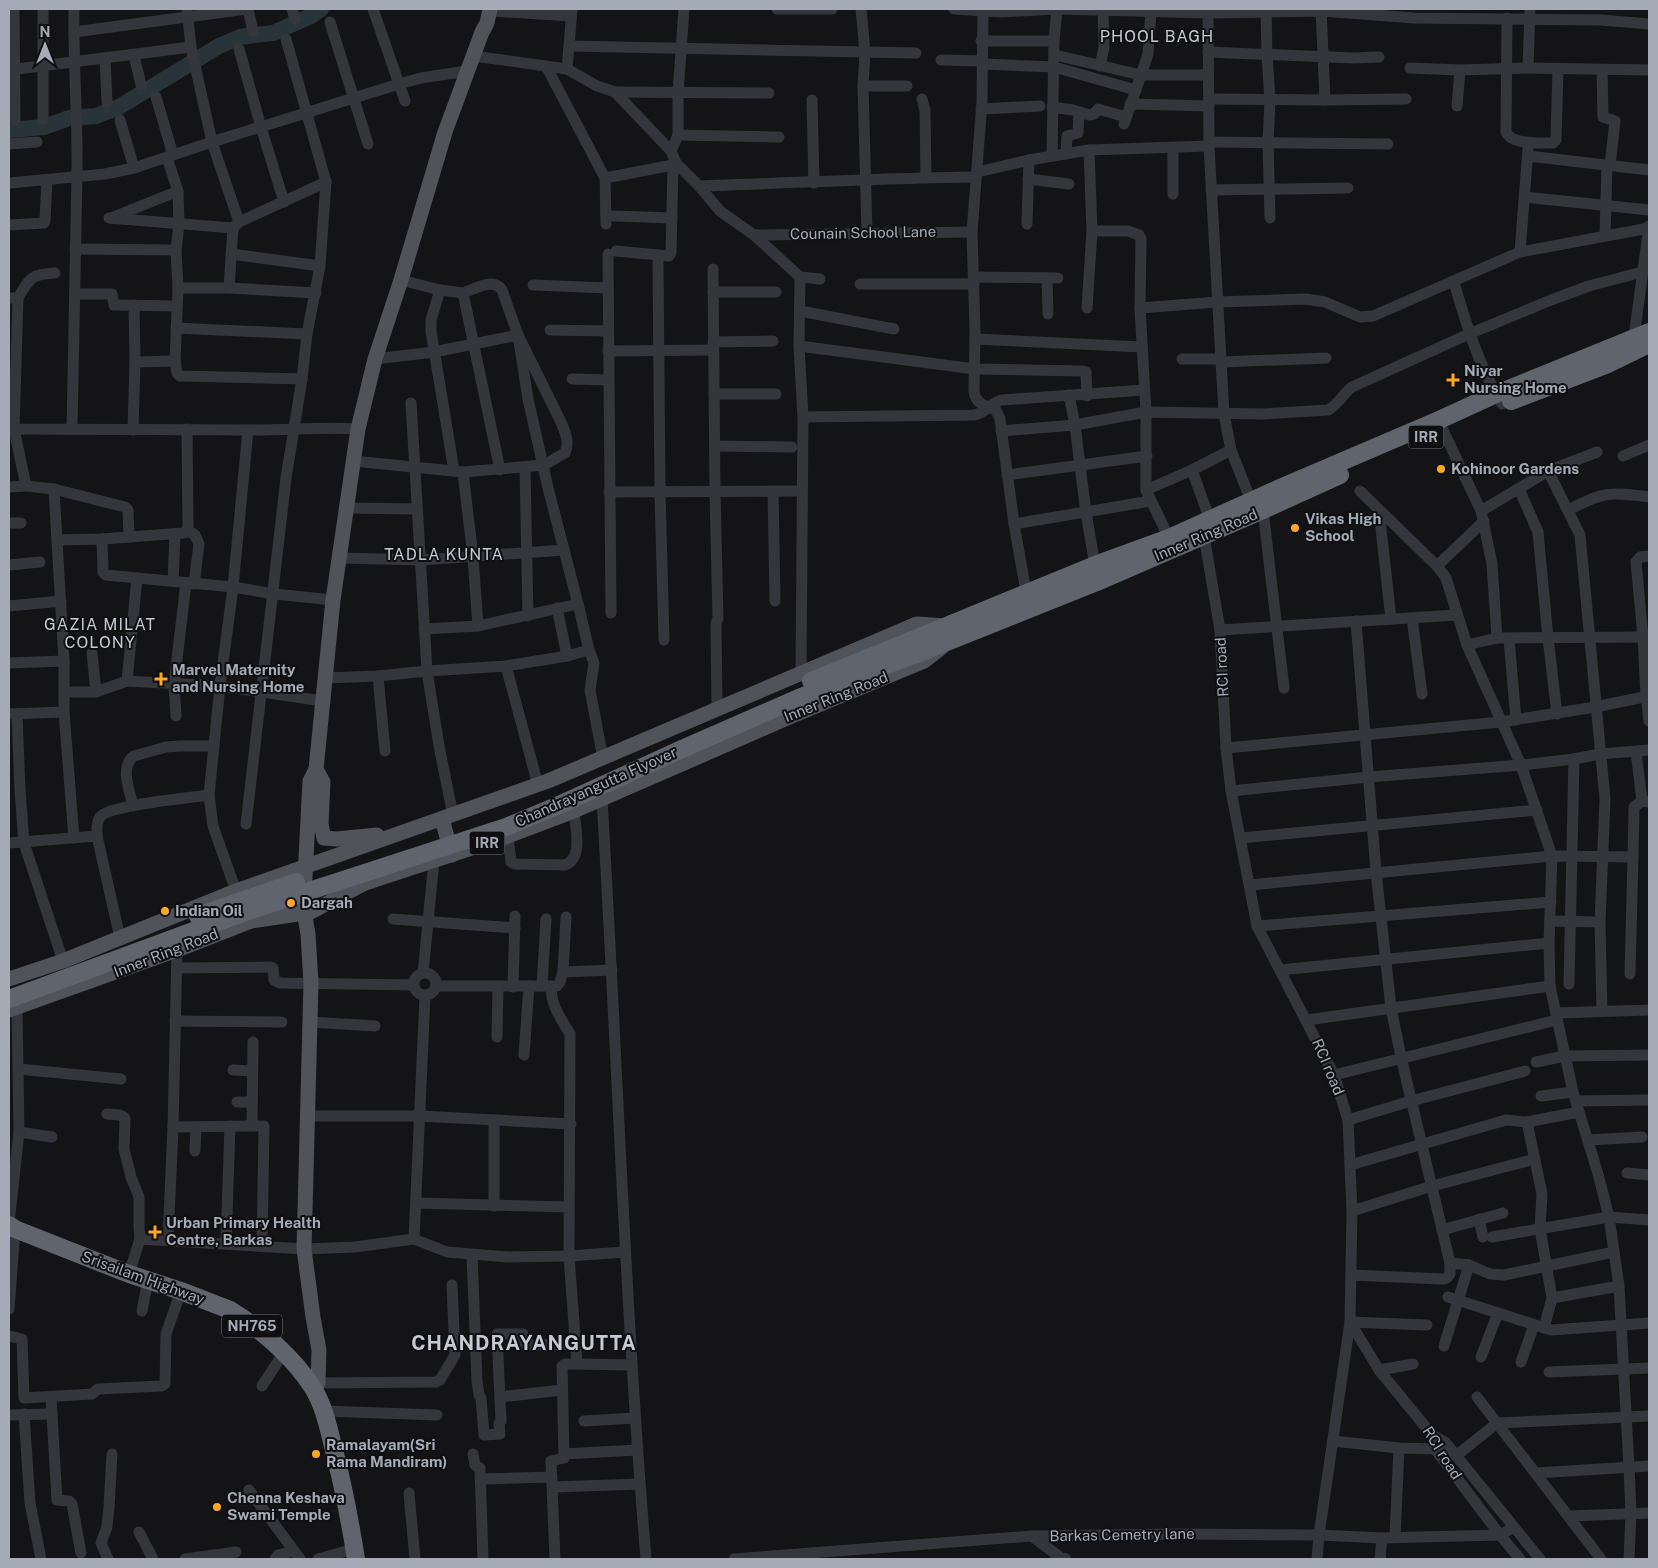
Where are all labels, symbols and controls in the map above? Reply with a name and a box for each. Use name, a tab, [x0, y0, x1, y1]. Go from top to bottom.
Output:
north arrow	[20, 20, 70, 70]
text: N	[40, 24, 50, 40]
district label: PHOOL BAGH	[1100, 27, 1214, 46]
street label: Counain School Lane	[790, 223, 936, 242]
place label: Niyar Nursing Home	[1464, 362, 1567, 396]
marker: Niyar Nursing Home	[1446, 373, 1460, 387]
road number: IRR	[1408, 426, 1444, 448]
place label: Kohinoor Gardens	[1451, 460, 1579, 477]
marker: Kohinoor Gardens	[1435, 463, 1447, 475]
street label: Inner Ring Road	[1152, 505, 1260, 564]
place label: Vikas High School	[1305, 510, 1382, 544]
marker: Vikas High School	[1289, 522, 1301, 534]
district label: TADLA KUNTA	[384, 545, 504, 564]
district label: GAZIA MILAT COLONY	[44, 615, 156, 652]
street label: RCI road	[1211, 637, 1232, 697]
place label: Marvel Maternity and Nursing Home	[172, 661, 304, 695]
street label: Inner Ring Road	[781, 668, 890, 725]
marker: Marvel Maternity and Nursing Home	[154, 672, 168, 686]
street label: Chandrayangutta Flyover	[512, 743, 679, 830]
road number: IRR	[470, 831, 504, 854]
place label: Dargah	[301, 894, 353, 911]
marker: Dargah	[285, 897, 297, 909]
place label: Indian Oil	[175, 902, 243, 919]
marker: Indian Oil	[159, 905, 171, 917]
street label: Inner Ring Road	[111, 925, 220, 980]
street label: RCI road	[1309, 1036, 1348, 1098]
place label: Urban Primary Health Centre, Barkas	[166, 1214, 321, 1248]
marker: Urban Primary Health Centre, Barkas	[148, 1225, 162, 1239]
street label: Srisailam Highway	[80, 1247, 207, 1308]
road number: NH765	[222, 1314, 282, 1338]
district label: CHANDRAYANGUTTA	[411, 1331, 637, 1355]
street label: RCI road	[1419, 1423, 1465, 1483]
place label: Ramalayam(Sri Rama Mandiram)	[326, 1436, 447, 1470]
marker: Ramalayam(Sri Rama Mandiram)	[310, 1448, 322, 1460]
place label: Chenna Keshava Swami Temple	[227, 1489, 345, 1523]
marker: Chenna Keshava Swami Temple	[211, 1501, 223, 1513]
street label: Barkas Cemetry lane	[1049, 1525, 1195, 1544]

